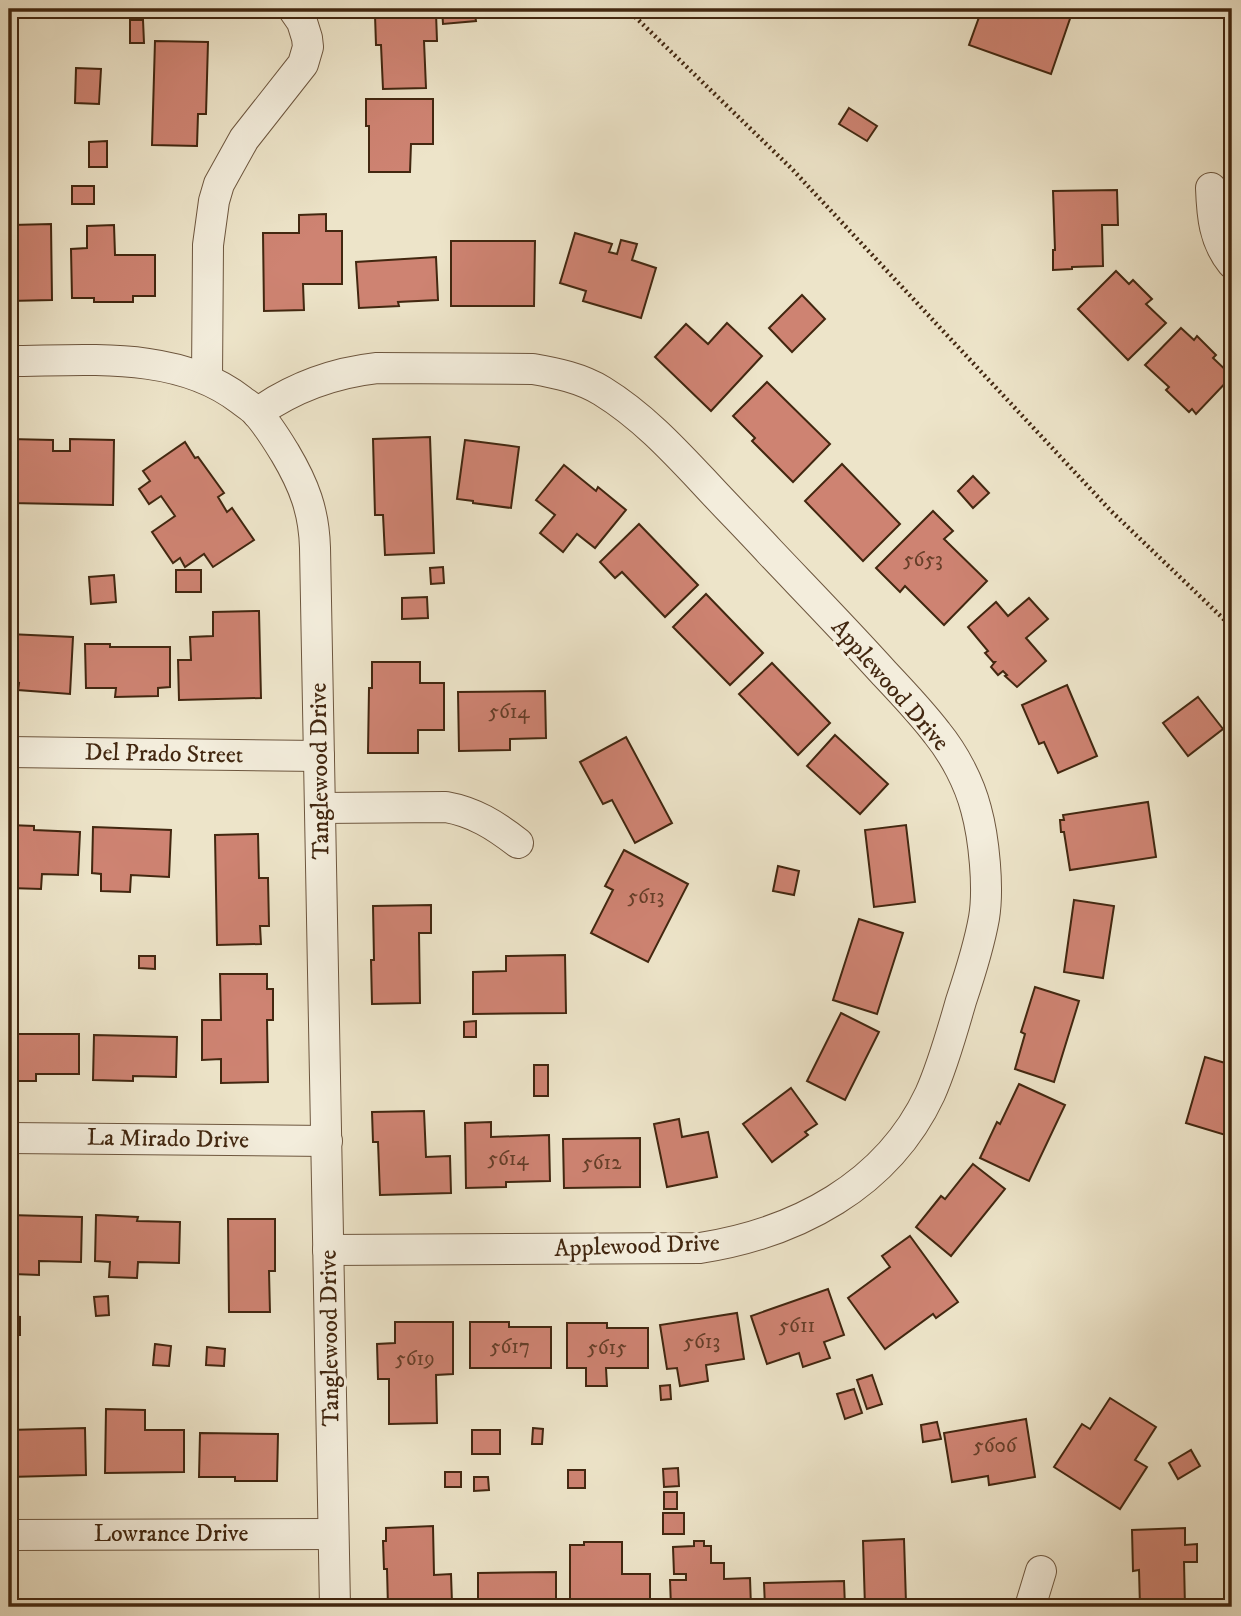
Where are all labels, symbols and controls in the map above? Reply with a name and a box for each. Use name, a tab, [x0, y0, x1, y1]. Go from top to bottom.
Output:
house number: 5653	[903, 547, 943, 573]
street label: Applewood Drive	[824, 613, 956, 757]
street label: Tanglewood Drive	[303, 682, 337, 860]
house number: 5614	[488, 699, 530, 725]
street label: Del Prado Street	[84, 738, 244, 770]
house number: 5613	[628, 884, 664, 910]
street label: La Mirado Drive	[87, 1123, 249, 1155]
house number: 5614	[487, 1146, 529, 1172]
house number: 5612	[582, 1150, 622, 1176]
street label: Applewood Drive	[554, 1228, 720, 1264]
street label: Tanglewood Drive	[313, 1249, 347, 1427]
house number: 5611	[779, 1313, 815, 1339]
house number: 5613	[684, 1329, 720, 1355]
house number: 5617	[490, 1334, 530, 1360]
house number: 5615	[587, 1335, 627, 1361]
house number: 5619	[395, 1346, 435, 1372]
house number: 5606	[973, 1433, 1018, 1459]
street label: Lowrance Drive	[94, 1519, 248, 1549]

